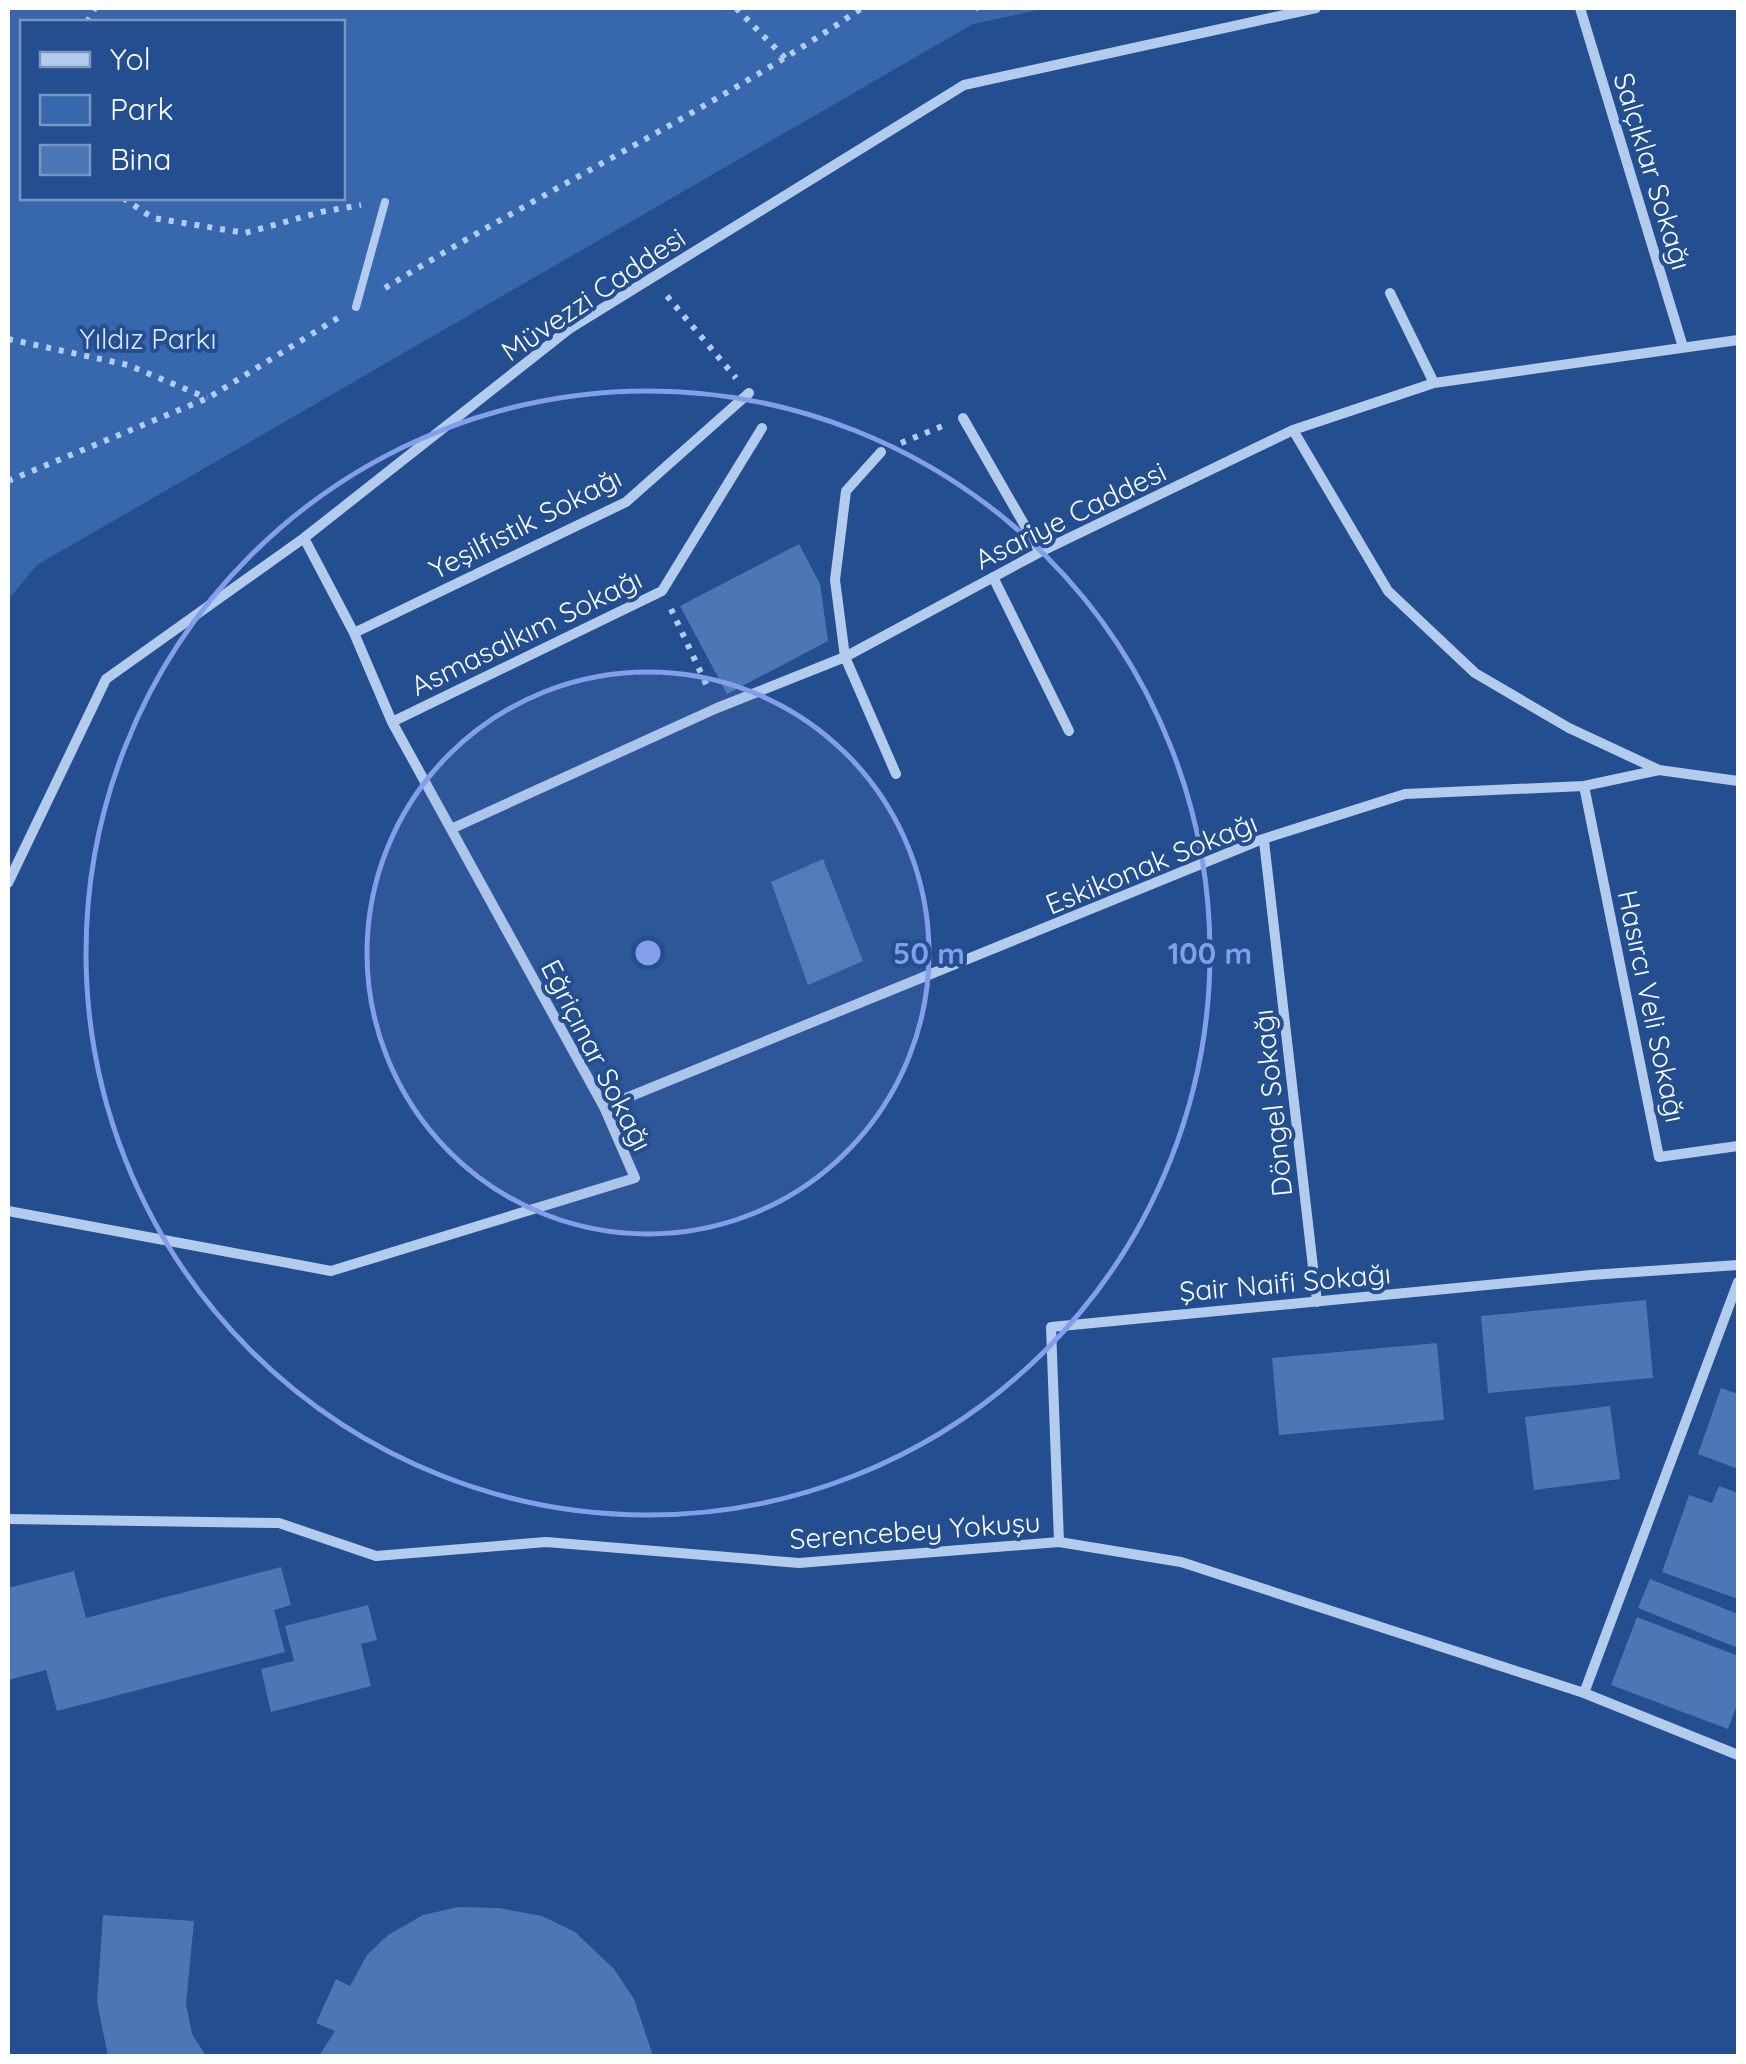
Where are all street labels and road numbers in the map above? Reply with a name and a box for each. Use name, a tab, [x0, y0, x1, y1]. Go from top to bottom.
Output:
street label: Salçıklar Sokağı	[1606, 68, 1700, 274]
street label: Müvezzi Caddesi	[494, 220, 692, 368]
street label: Asariye Caddesi	[969, 454, 1171, 576]
street label: Yeşilfıstık Sokağı	[423, 459, 627, 587]
street label: Asmasalkım Sokağı	[405, 561, 647, 703]
street label: Eskikonak Sokağı	[1040, 805, 1262, 921]
street label: Hasırcı Veli Sokağı	[1610, 887, 1694, 1125]
street label: Eğriçınar Sokağı	[534, 953, 660, 1157]
street label: Döngel Sokağı	[1245, 1008, 1299, 1198]
street label: Şair Naifi Sokağı	[1178, 1255, 1392, 1309]
street label: Serencebey Yokuşu	[788, 1504, 1042, 1556]

